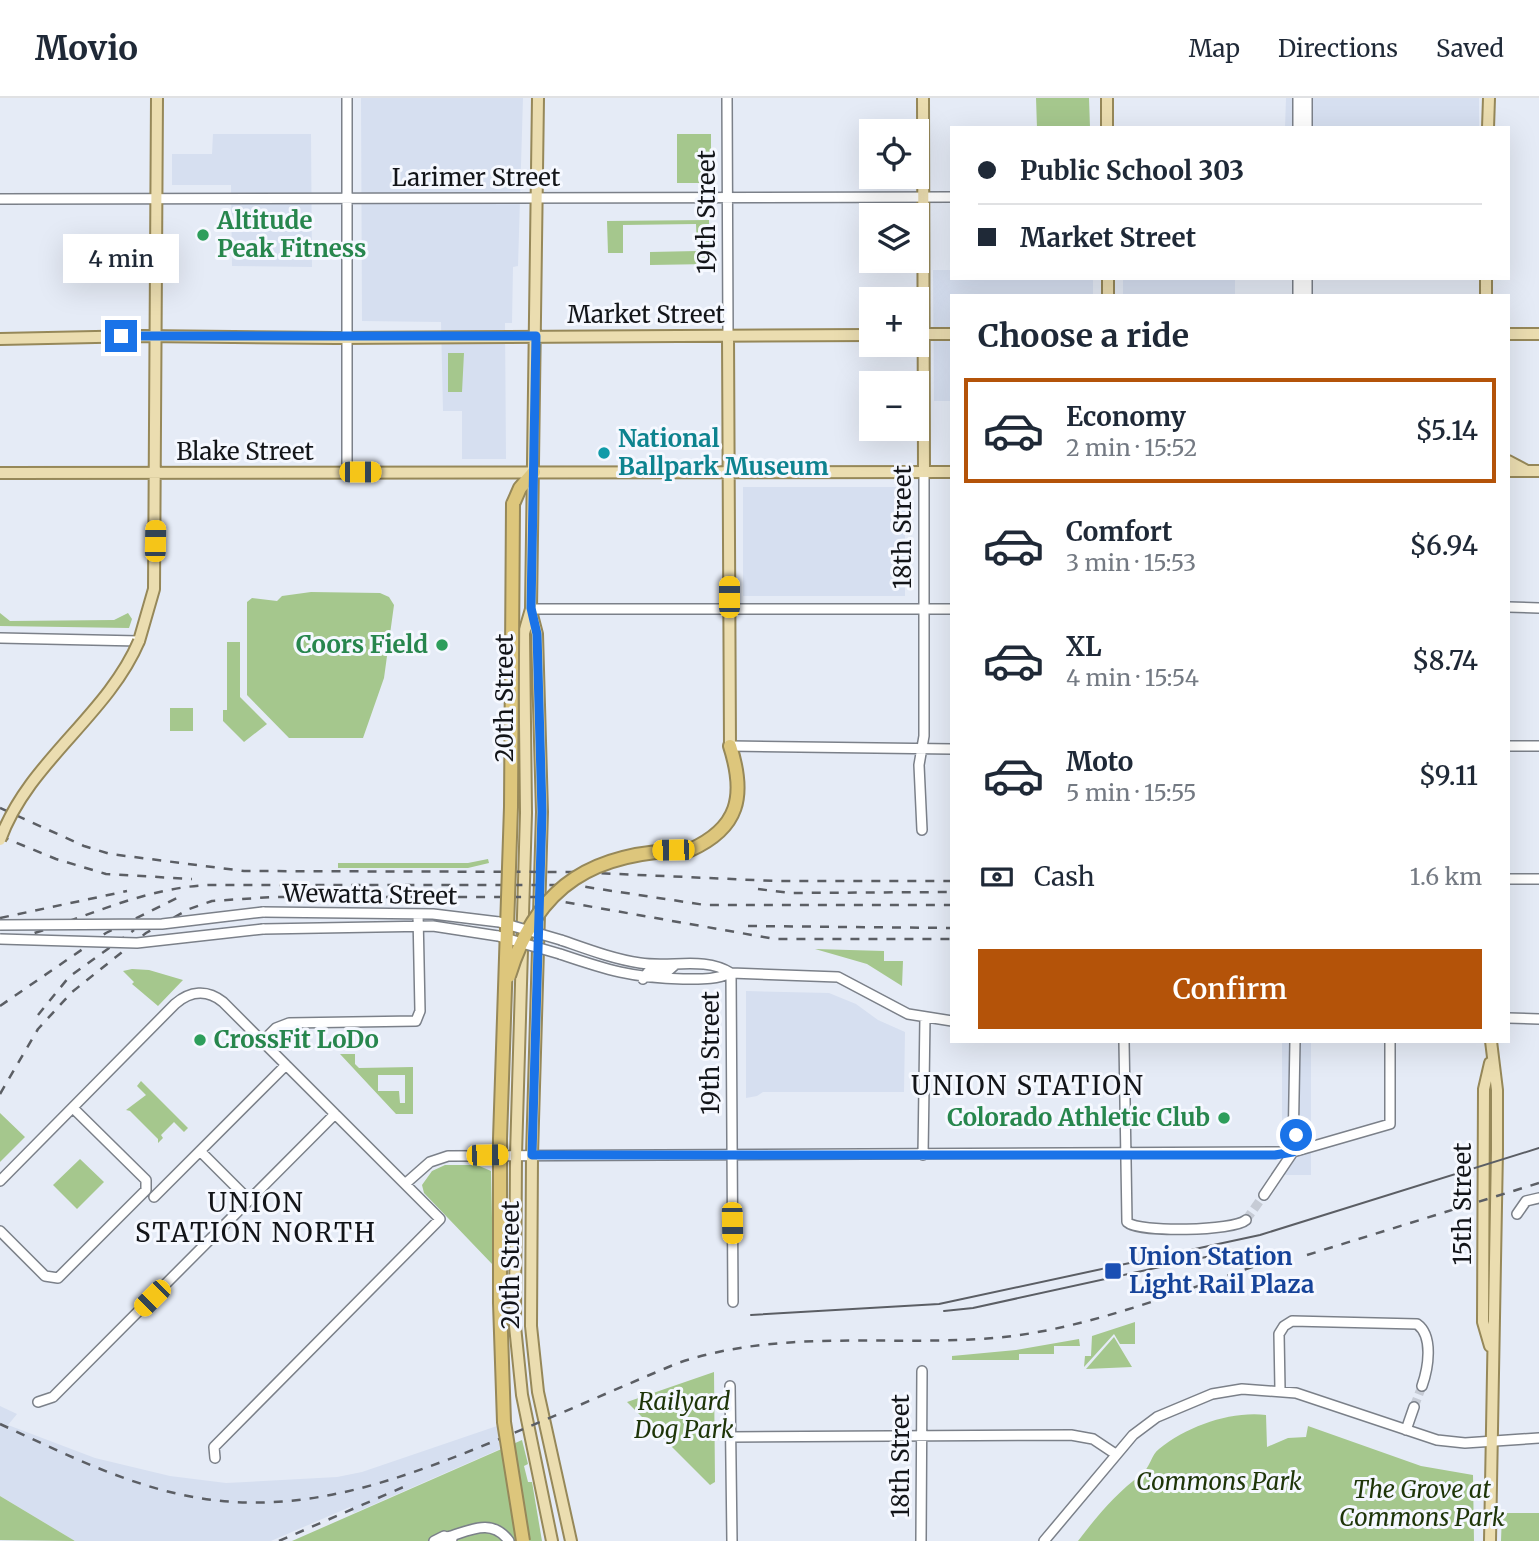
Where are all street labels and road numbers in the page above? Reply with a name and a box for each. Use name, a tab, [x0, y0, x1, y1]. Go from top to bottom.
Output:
street label: 19th Street	[691, 150, 722, 274]
street label: Larimer Street	[392, 162, 561, 193]
street label: Market Street	[567, 299, 725, 330]
street label: Blake Street	[176, 436, 314, 467]
street label: 18th Street	[887, 464, 918, 589]
street label: 20th Street	[489, 633, 520, 762]
street label: Wewatta Street	[281, 877, 458, 912]
street label: 19th Street	[695, 991, 726, 1115]
street label: 15th Street	[1447, 1142, 1478, 1265]
street label: 20th Street	[495, 1200, 526, 1329]
street label: 18th Street	[885, 1393, 916, 1518]

